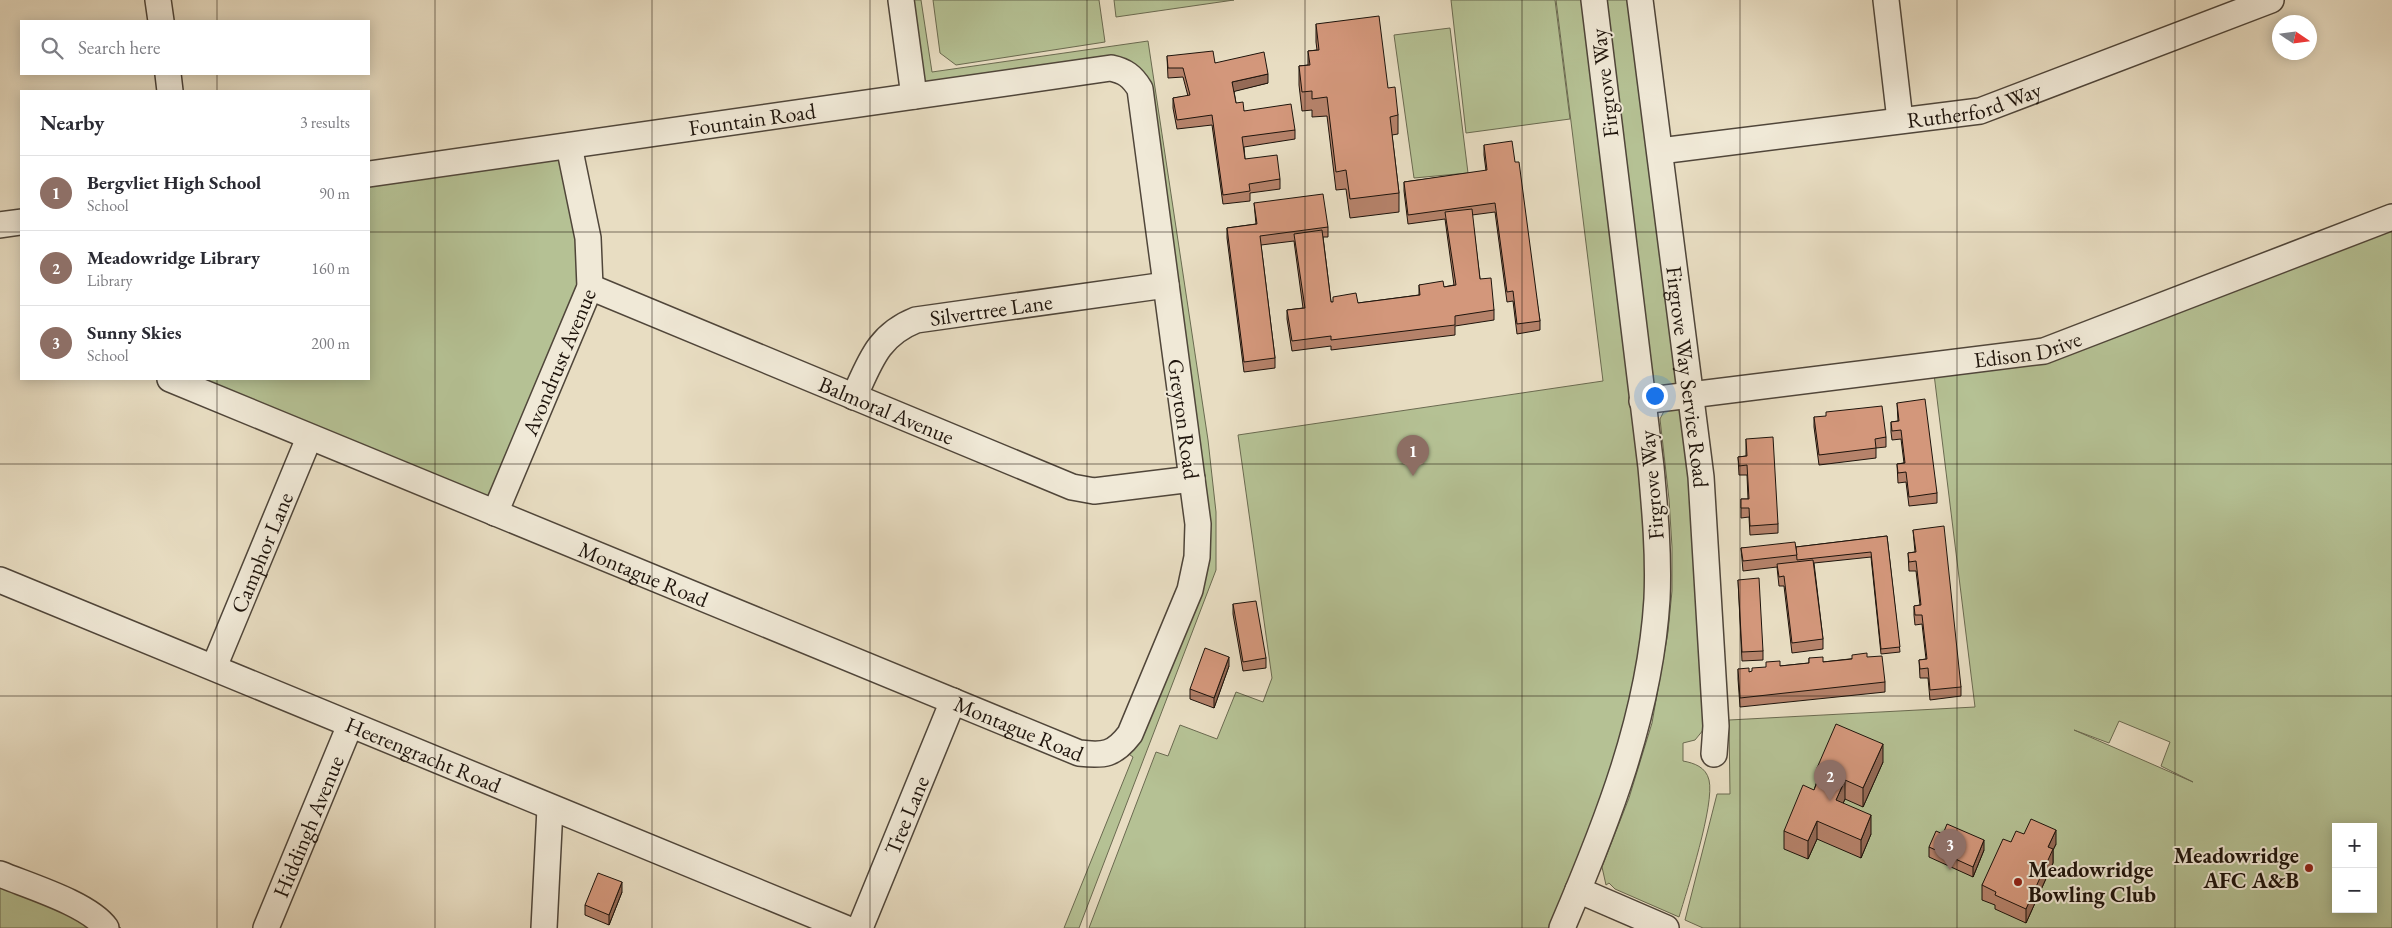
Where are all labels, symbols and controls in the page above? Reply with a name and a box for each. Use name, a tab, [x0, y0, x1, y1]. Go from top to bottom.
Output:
north arrow	[2272, 15, 2317, 60]
search box	[20, 20, 370, 75]
street label: Firgrove Way	[1583, 26, 1626, 139]
icon: search	[38, 34, 66, 62]
text: Search here	[78, 35, 160, 60]
street label: Rutherford Way	[1905, 75, 2046, 135]
street label: Fountain Road	[687, 96, 818, 143]
text: Nearby	[40, 109, 104, 136]
text: 3 results	[300, 112, 350, 133]
text: Bergvliet High School	[87, 170, 261, 195]
text: 1	[52, 183, 60, 204]
text: 90 m	[319, 183, 350, 204]
text: School	[87, 195, 129, 216]
text: Meadowridge Library	[87, 245, 260, 270]
text: 2	[52, 258, 60, 279]
text: 160 m	[311, 258, 350, 279]
street label: Firgrove Way Service Road	[1659, 265, 1716, 489]
text: Library	[87, 270, 133, 291]
street label: Avondrust Avenue	[515, 284, 603, 441]
street label: Silvertree Lane	[928, 287, 1055, 333]
text: Sunny Skies	[87, 320, 182, 345]
street label: Edison Drive	[1972, 324, 2086, 375]
text: 3	[52, 333, 60, 354]
text: 200 m	[311, 333, 350, 354]
text: School	[87, 345, 129, 366]
street label: Greyton Road	[1161, 357, 1206, 482]
street label: Balmoral Avenue	[814, 369, 959, 452]
your location	[1642, 383, 1668, 409]
street label: Firgrove Way	[1632, 429, 1671, 541]
pin: 1	[1397, 435, 1429, 476]
street label: Camphor Lane	[224, 487, 300, 618]
street label: Montague Road	[574, 535, 713, 614]
street label: Montague Road	[949, 689, 1089, 769]
street label: Heerengracht Road	[341, 710, 506, 800]
street label: Hiddingh Avenue	[266, 751, 351, 902]
pin: 2	[1814, 760, 1846, 801]
street label: Tree Lane	[878, 771, 936, 859]
map controls	[2332, 823, 2377, 913]
button: +	[2332, 823, 2377, 868]
pin: 3	[1934, 829, 1966, 870]
place label: Meadowridge AFC A&B	[2174, 841, 2299, 895]
place label: Meadowridge Bowling Club	[2028, 855, 2156, 909]
marker: Meadowridge AFC A&B	[2303, 862, 2315, 874]
button: −	[2332, 868, 2377, 913]
marker: Meadowridge Bowling Club	[2012, 876, 2024, 888]

